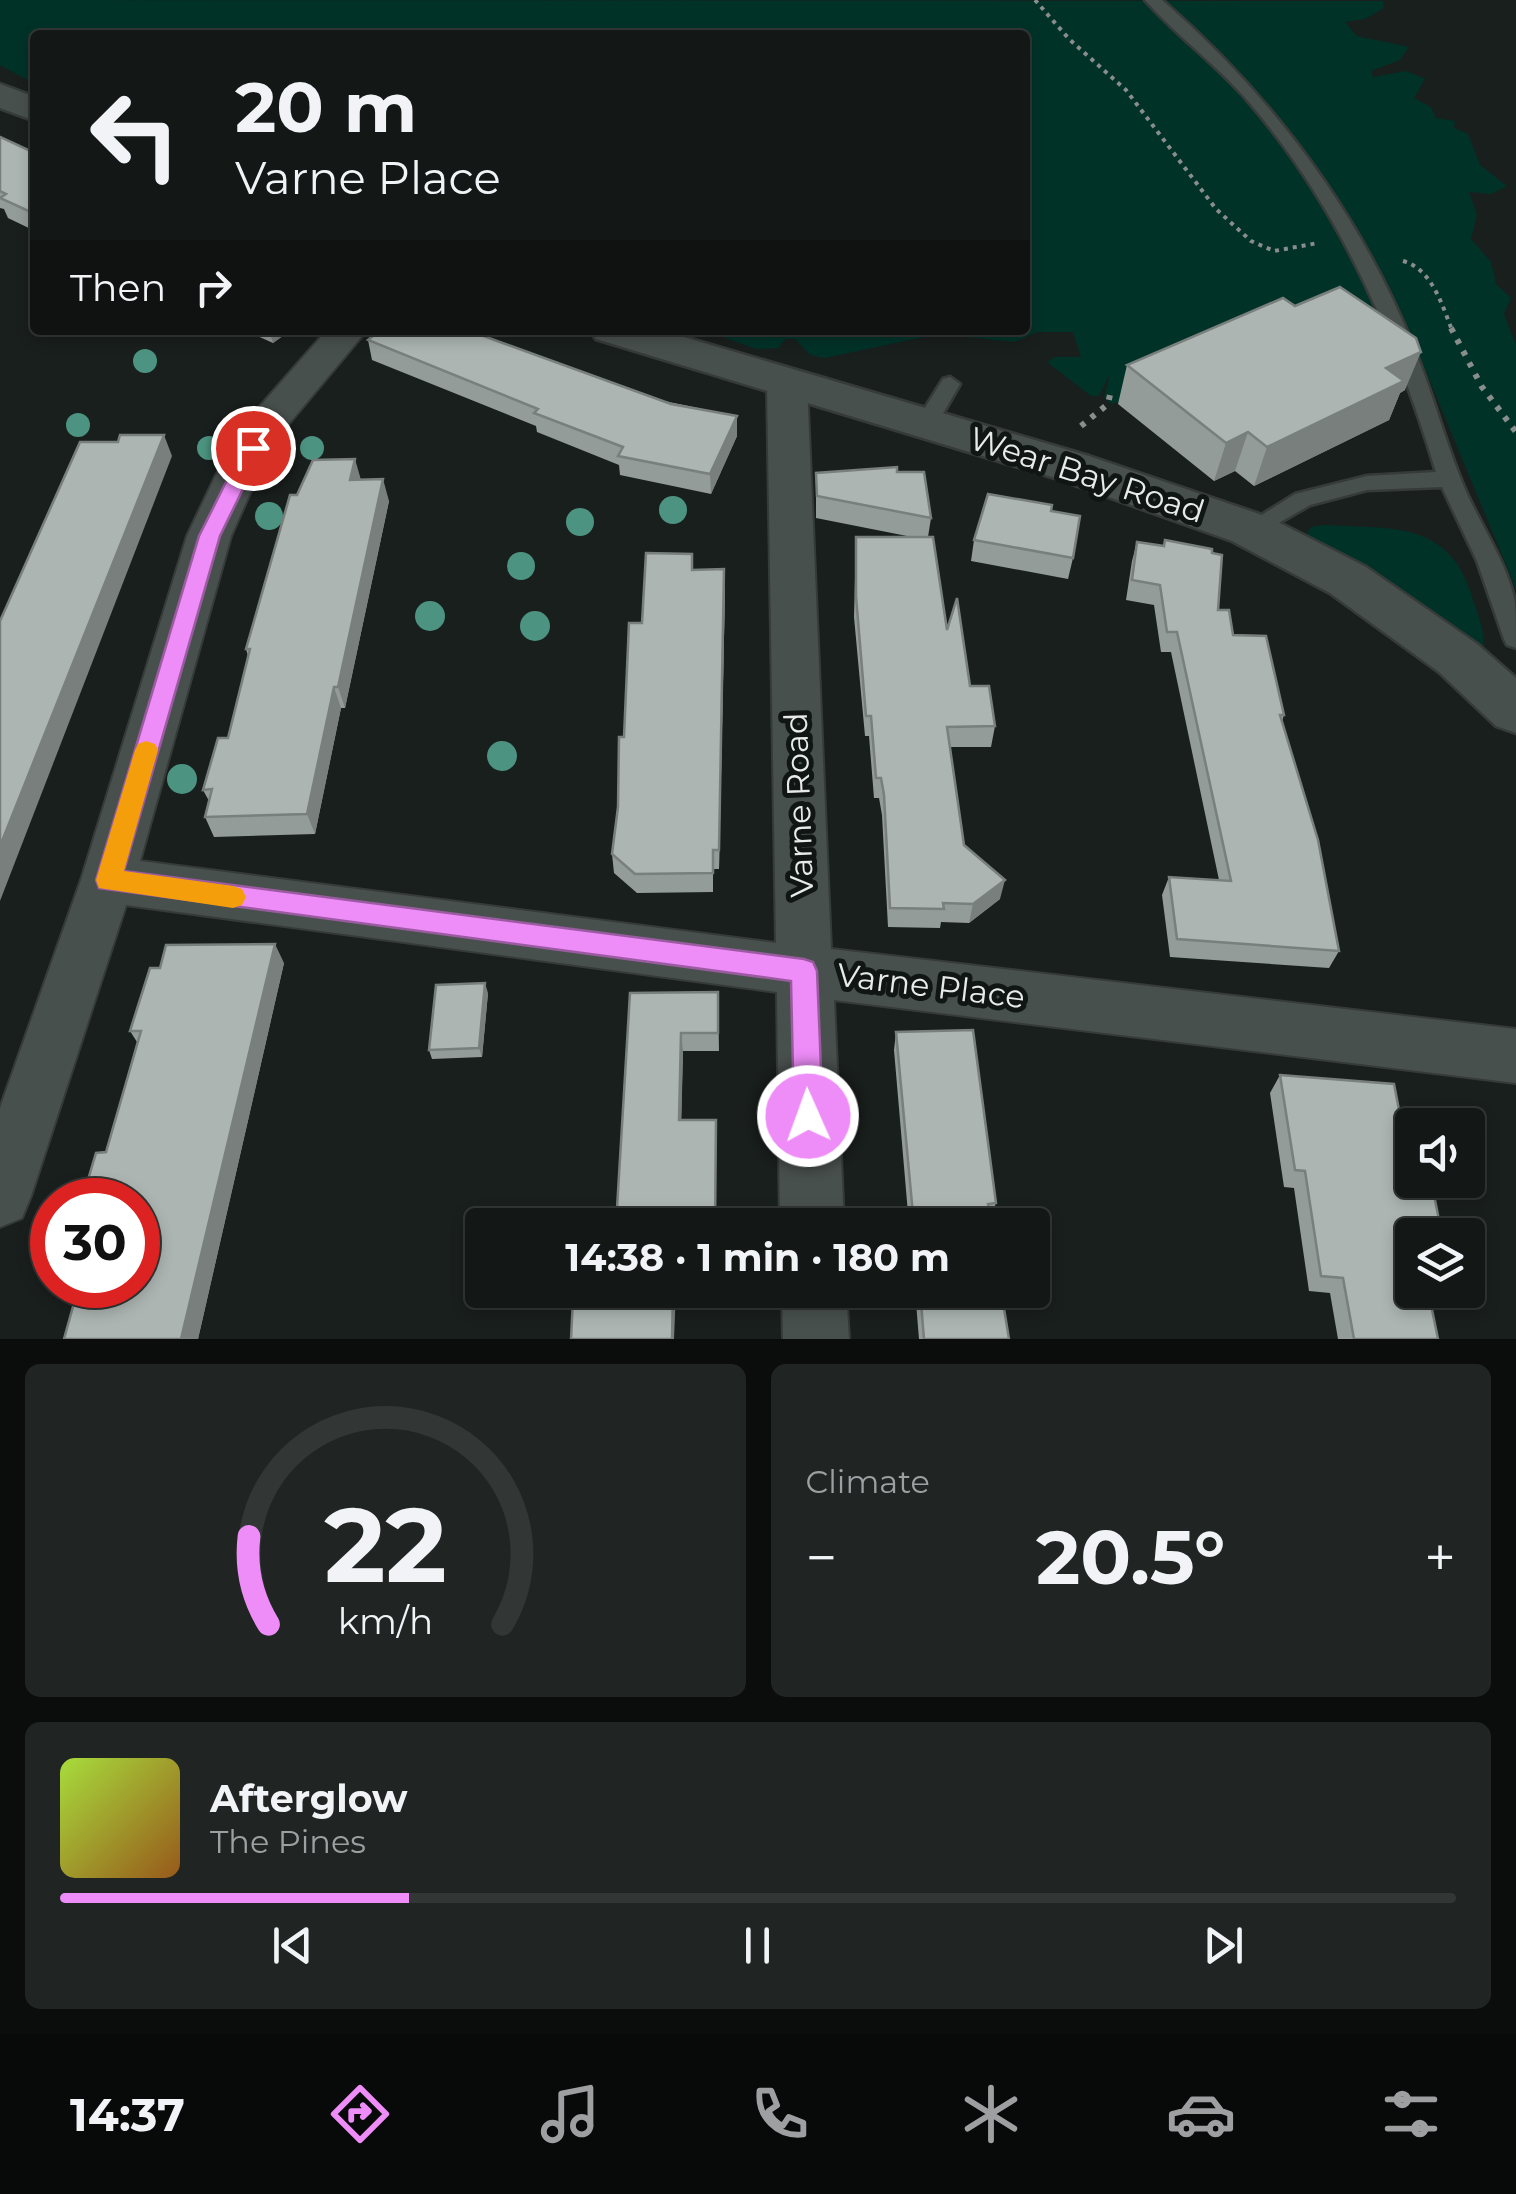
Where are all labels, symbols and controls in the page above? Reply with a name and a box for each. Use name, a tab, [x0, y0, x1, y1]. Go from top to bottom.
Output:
text: 20 m	[235, 64, 417, 150]
icon: left	[70, 70, 200, 200]
text: Varne Place	[235, 150, 501, 205]
icon: right	[186, 260, 241, 315]
text: Then	[70, 264, 166, 311]
pin	[211, 406, 296, 491]
street label: Wear Bay Road	[965, 418, 1209, 531]
icon: arrive	[226, 421, 281, 476]
street label: Varne Road	[776, 712, 821, 898]
street label: Varne Place	[835, 955, 1027, 1016]
position arrow	[756, 1064, 860, 1168]
map controls	[1395, 1108, 1485, 1308]
button: sound	[1395, 1108, 1485, 1198]
speed limit sign: 30	[30, 1178, 160, 1308]
button: layers	[1395, 1218, 1485, 1308]
text: 14:38 · 1 min · 180 m	[565, 1234, 950, 1281]
text: Climate	[806, 1462, 930, 1501]
text: 22	[324, 1481, 447, 1608]
text: 20.5°	[1036, 1511, 1225, 1603]
text: −	[806, 1524, 837, 1591]
text: +	[1424, 1524, 1456, 1591]
text: km/h	[338, 1599, 433, 1643]
text: Afterglow	[210, 1775, 408, 1822]
text: The Pines	[210, 1822, 366, 1861]
icon: previous	[265, 1918, 320, 1973]
icon: pause	[730, 1918, 785, 1973]
icon: next	[1196, 1918, 1251, 1973]
icon: directions	[325, 2079, 395, 2149]
icon: music	[535, 2079, 605, 2149]
icon: phone	[745, 2079, 815, 2149]
icon: climate	[956, 2079, 1026, 2149]
icon: car	[1166, 2079, 1236, 2149]
icon: filters	[1376, 2079, 1446, 2149]
text: 14:37	[70, 2087, 185, 2142]

